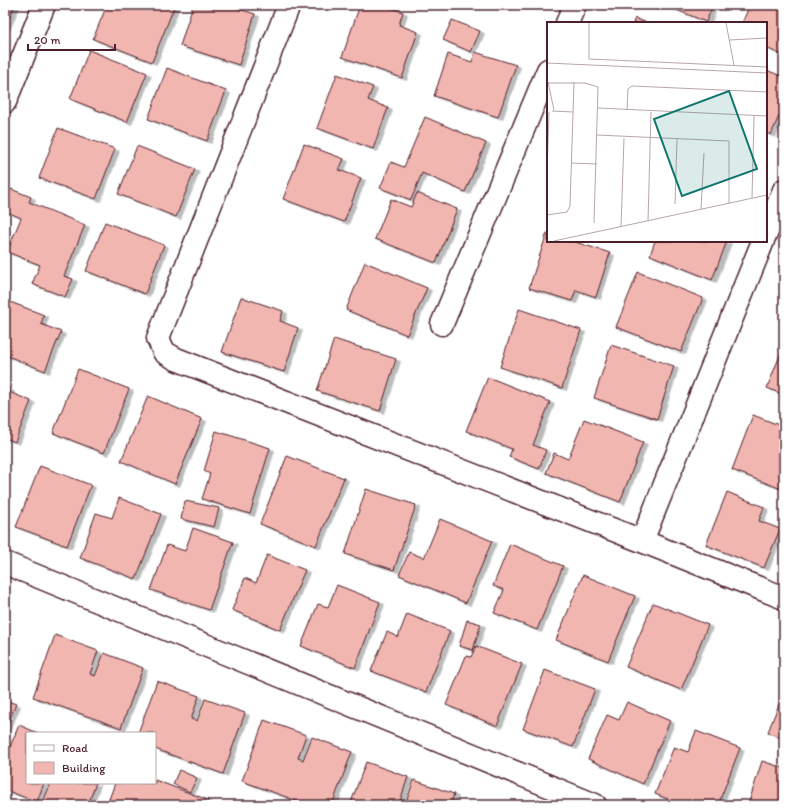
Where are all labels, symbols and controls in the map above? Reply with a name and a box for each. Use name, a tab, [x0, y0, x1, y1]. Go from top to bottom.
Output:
inset map	[547, 22, 767, 242]
scale bar	[28, 26, 115, 52]
text: 20 m	[34, 33, 61, 47]
legend	[26, 732, 156, 784]
text: Road	[62, 741, 88, 755]
text: Building	[62, 761, 106, 775]

